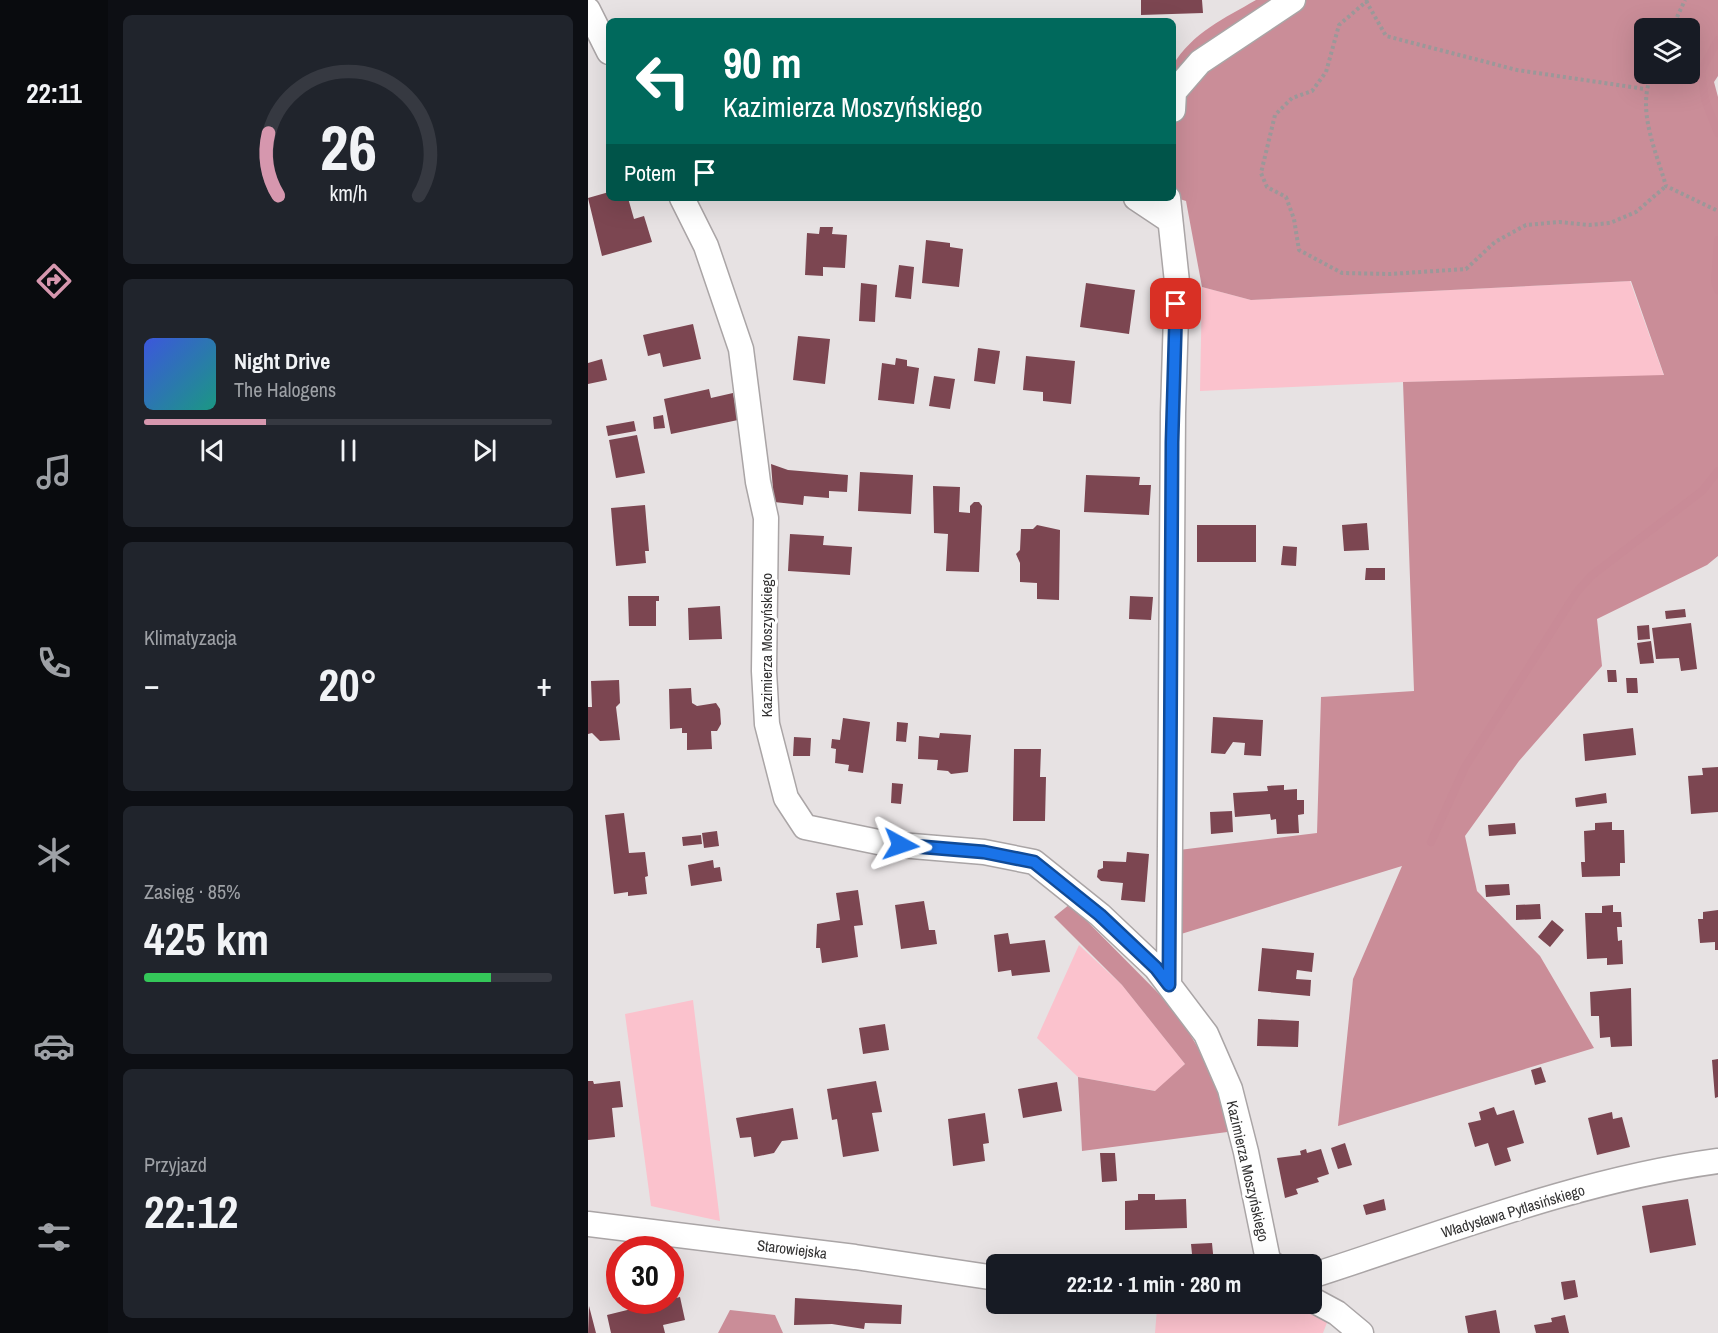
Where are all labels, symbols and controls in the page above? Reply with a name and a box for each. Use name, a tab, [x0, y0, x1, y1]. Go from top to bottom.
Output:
map controls	[1634, 18, 1700, 84]
button: layers	[1634, 18, 1700, 84]
text: 90 m	[723, 35, 802, 91]
icon: left	[624, 42, 702, 120]
text: 22:11	[26, 75, 82, 111]
text: Kazimierza Moszyńskiego	[723, 89, 983, 125]
text: 26	[320, 105, 376, 189]
icon: arrive	[688, 156, 721, 189]
text: Potem	[624, 158, 676, 188]
text: km/h	[329, 180, 367, 209]
icon: directions	[33, 260, 75, 302]
pin	[1150, 278, 1201, 329]
icon: arrive	[1159, 287, 1192, 320]
text: Night Drive	[234, 346, 330, 376]
text: The Halogens	[234, 376, 336, 403]
icon: previous	[196, 434, 229, 467]
icon: pause	[332, 434, 365, 467]
icon: next	[468, 434, 501, 467]
icon: music	[33, 451, 75, 493]
street label: Kazimierza Moszyńskiego	[756, 573, 777, 717]
text: Klimatyzacja	[144, 624, 237, 651]
icon: phone	[33, 642, 75, 684]
text: 20°	[318, 654, 378, 715]
text: −	[144, 662, 160, 706]
text: +	[536, 662, 552, 706]
position arrow	[869, 813, 933, 877]
icon: climate	[33, 834, 75, 876]
text: Zasięg · 85%	[144, 878, 241, 905]
text: 425 km	[144, 908, 269, 969]
icon: car	[33, 1025, 75, 1067]
street label: Kazimierza Moszyńskiego	[1222, 1098, 1274, 1244]
text: Przyjazd	[144, 1151, 207, 1178]
street label: Władysława Pytlasińskiego	[1439, 1179, 1587, 1243]
text: 22:12	[144, 1181, 238, 1242]
icon: filters	[33, 1216, 75, 1258]
street label: Starowiejska	[756, 1234, 828, 1264]
speed limit sign: 30	[606, 1236, 684, 1314]
text: 22:12 · 1 min · 280 m	[1067, 1269, 1241, 1299]

